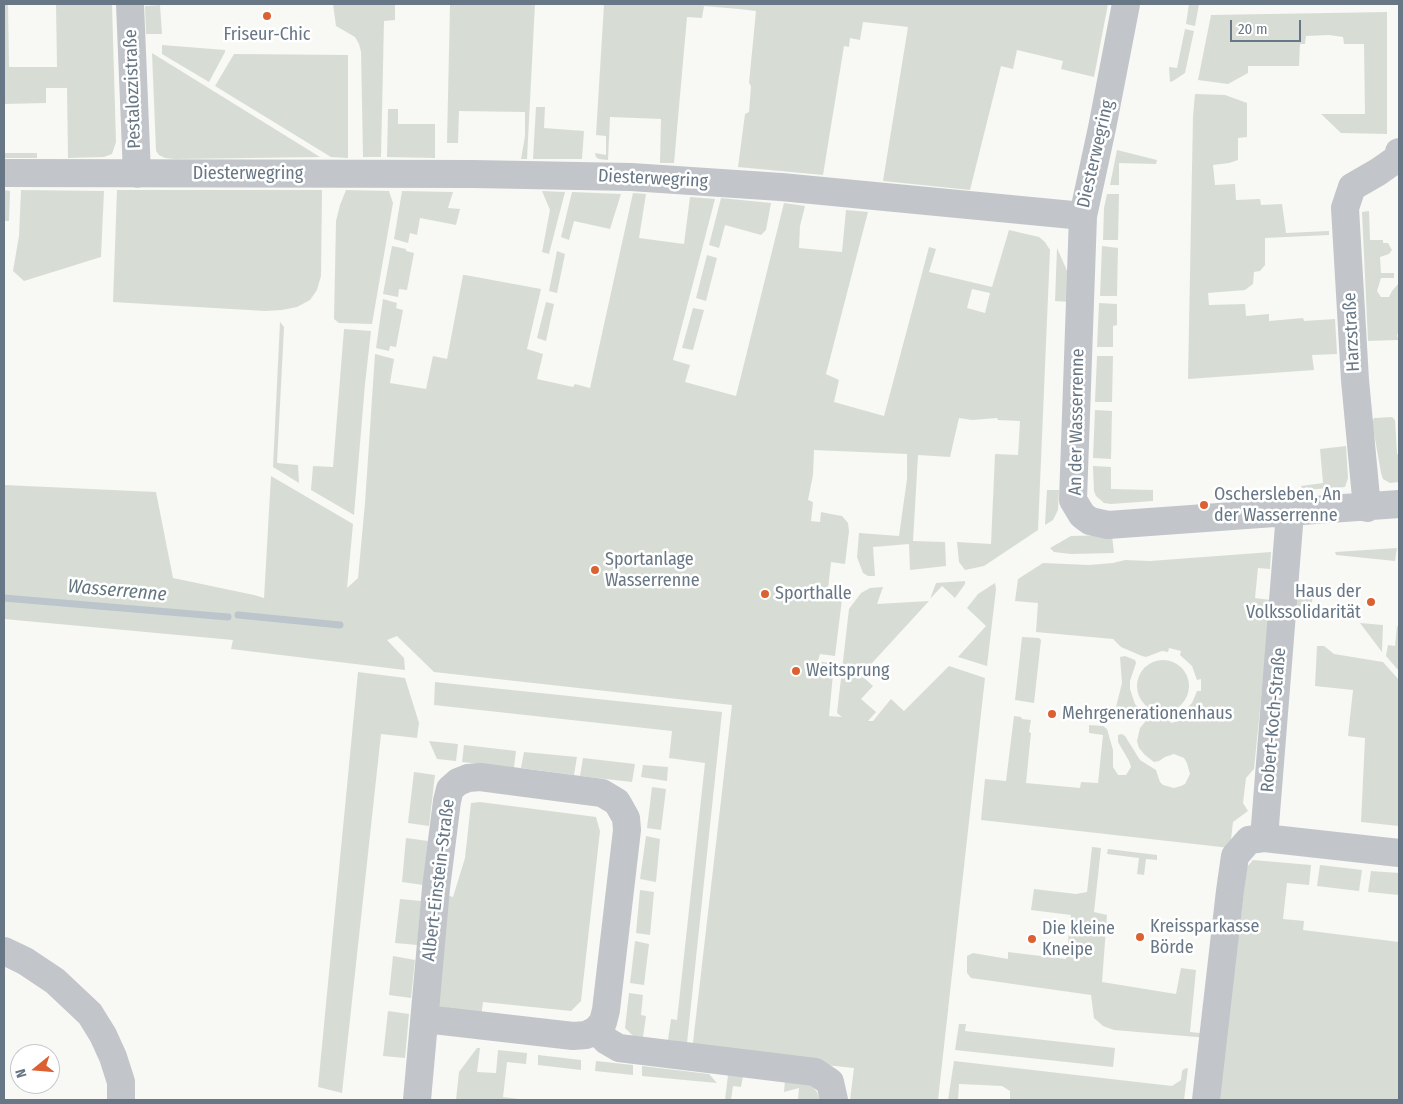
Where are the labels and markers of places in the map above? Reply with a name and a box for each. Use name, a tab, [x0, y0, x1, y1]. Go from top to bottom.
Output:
marker: Friseur-Chic	[261, 10, 273, 22]
place label: Friseur-Chic	[223, 24, 311, 46]
place label: Oschersleben, An der Wasserrenne	[1214, 484, 1341, 526]
marker: Oschersleben, An der Wasserrenne	[1198, 499, 1210, 511]
place label: Sportanlage Wasserrenne	[605, 549, 700, 592]
marker: Sportanlage Wasserrenne	[589, 564, 601, 576]
place label: Haus der Volkssolidarität	[1246, 581, 1361, 624]
place label: Sporthalle	[775, 583, 852, 605]
marker: Sporthalle	[759, 588, 771, 600]
marker: Haus der Volkssolidarität	[1365, 596, 1377, 608]
place label: Weitsprung	[806, 660, 890, 682]
marker: Weitsprung	[790, 665, 802, 677]
place label: Mehrgenerationenhaus	[1062, 703, 1232, 725]
marker: Mehrgenerationenhaus	[1046, 708, 1058, 720]
place label: Kreissparkasse Börde	[1150, 916, 1259, 959]
place label: Die kleine Kneipe	[1042, 918, 1115, 961]
marker: Kreissparkasse Börde	[1134, 931, 1146, 943]
marker: Die kleine Kneipe	[1026, 933, 1038, 945]

